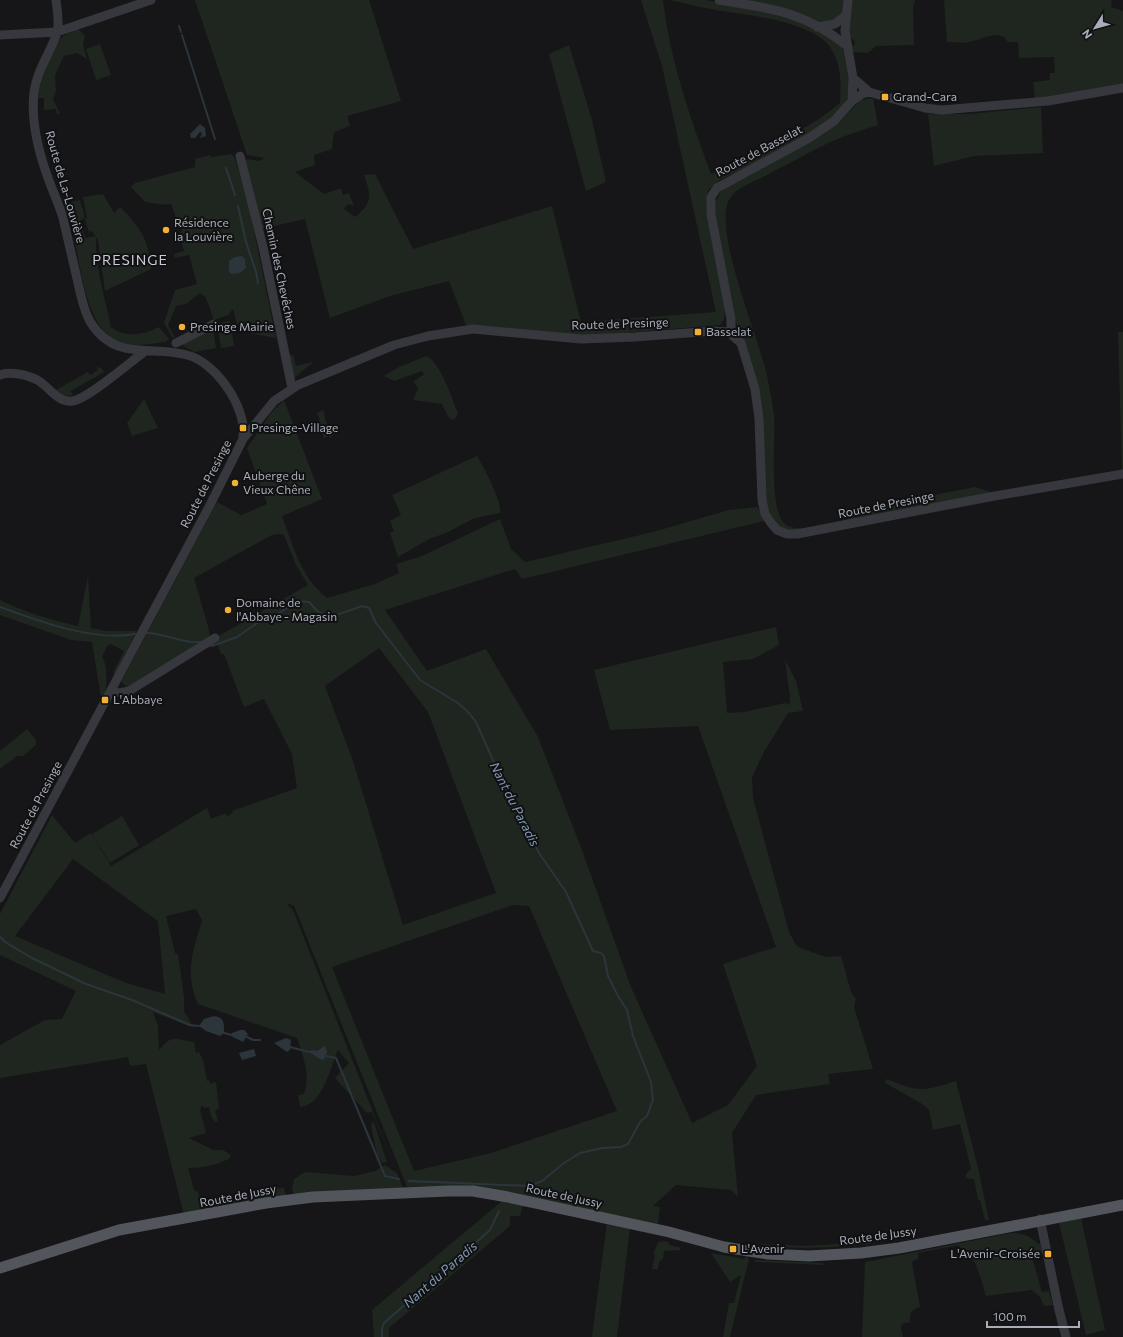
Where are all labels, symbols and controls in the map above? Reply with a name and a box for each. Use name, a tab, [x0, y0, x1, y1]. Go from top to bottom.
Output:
north arrow	[1075, 8, 1115, 48]
text: N	[1079, 27, 1094, 42]
place label: Grand-Cara	[893, 89, 957, 103]
marker: Grand-Cara	[880, 92, 890, 102]
street label: Route de Basselat	[713, 121, 804, 179]
street label: Route de La-Louvière	[43, 129, 89, 244]
street label: Chemin des Chevêches	[260, 207, 300, 331]
place label: Résidence la Louvière	[174, 215, 233, 243]
marker: Résidence la Louvière	[161, 225, 171, 235]
district label: PRESINGE	[92, 251, 168, 268]
street label: Route de Presinge	[571, 314, 669, 332]
place label: Presinge Mairie	[190, 319, 274, 333]
marker: Presinge Mairie	[177, 322, 187, 332]
place label: Basselat	[706, 324, 752, 338]
marker: Basselat	[693, 327, 703, 337]
place label: Presinge-Village	[251, 420, 338, 434]
marker: Presinge-Village	[238, 423, 248, 433]
street label: Route de Presinge	[177, 437, 233, 530]
place label: Auberge du Vieux Chêne	[243, 468, 311, 496]
marker: Auberge du Vieux Chêne	[230, 478, 240, 488]
street label: Route de Presinge	[837, 488, 935, 520]
place label: Domaine de l'Abbaye - Magasin	[236, 595, 337, 623]
marker: Domaine de l'Abbaye - Magasin	[223, 605, 233, 615]
place label: L'Abbaye	[113, 692, 163, 706]
marker: L'Abbaye	[100, 695, 110, 705]
street label: Route de Presinge	[6, 758, 64, 851]
water label: Nant du Paradis	[487, 759, 543, 849]
street label: Route de Jussy	[525, 1180, 604, 1211]
street label: Route de Jussy	[198, 1181, 277, 1210]
street label: Route de Jussy	[838, 1223, 917, 1248]
water label: Nant du Paradis	[400, 1237, 480, 1310]
place label: L'Avenir	[741, 1241, 785, 1255]
marker: L'Avenir	[728, 1244, 738, 1254]
place label: L'Avenir-Croisée	[950, 1246, 1040, 1260]
marker: L'Avenir-Croisée	[1043, 1249, 1053, 1259]
scale bar	[987, 1303, 1079, 1329]
text: 100 m	[993, 1309, 1027, 1323]

